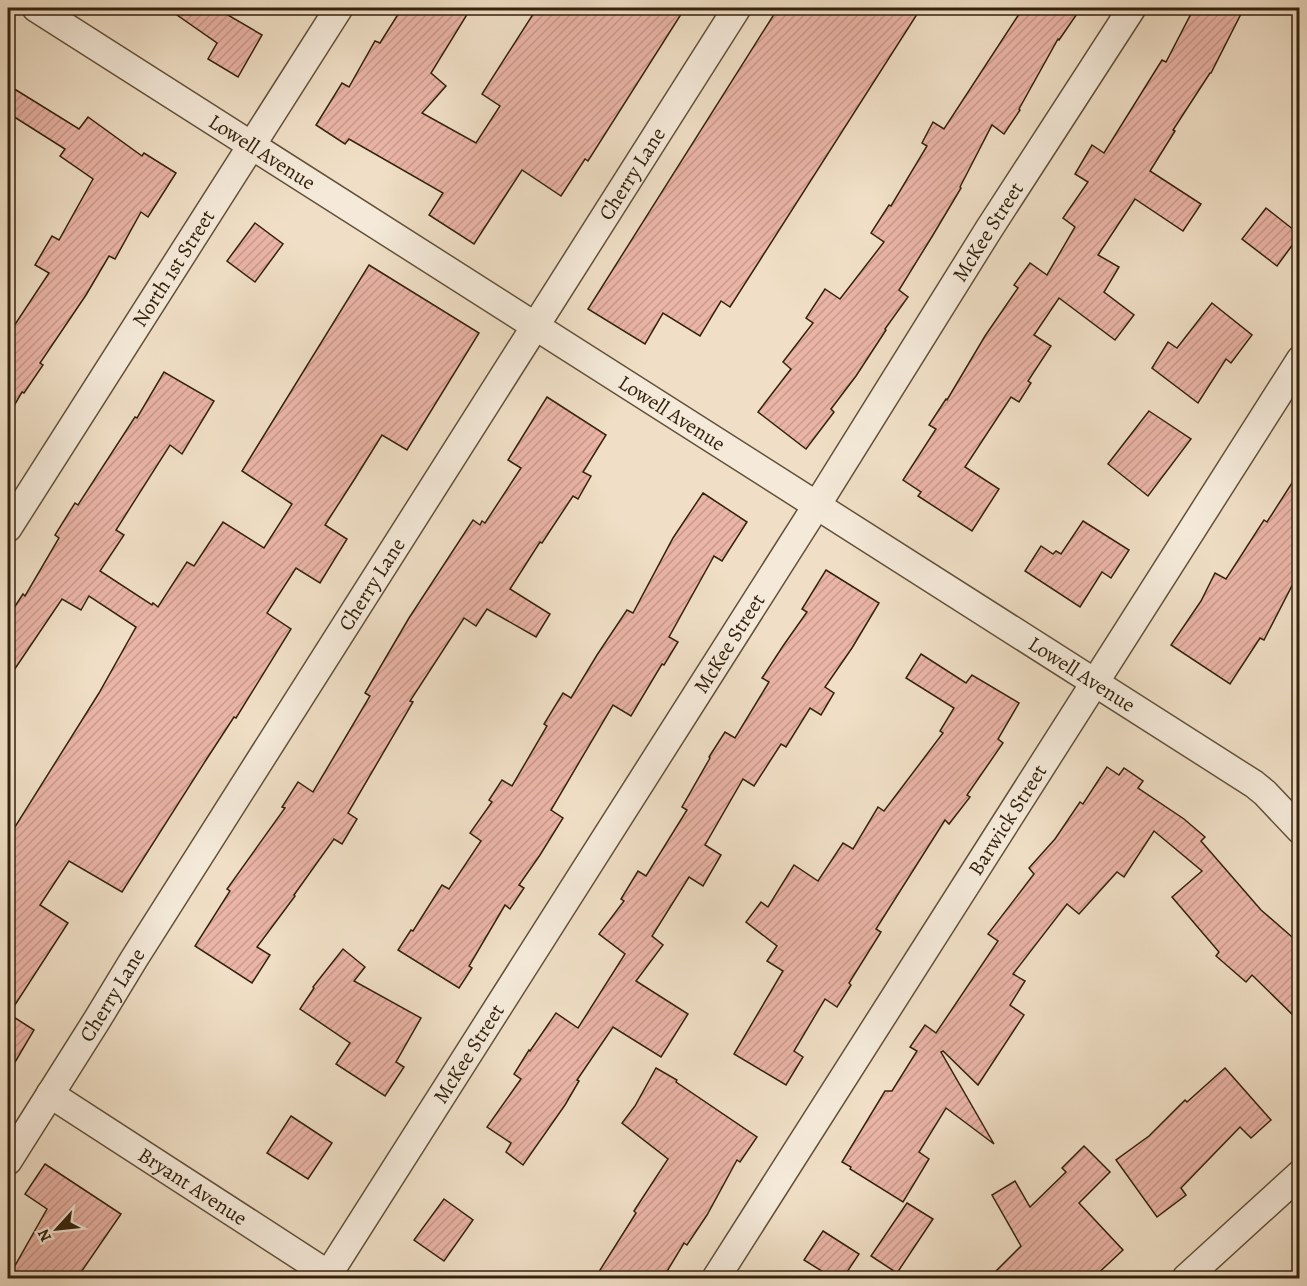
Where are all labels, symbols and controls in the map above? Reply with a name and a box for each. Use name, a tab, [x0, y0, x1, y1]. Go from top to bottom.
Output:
street label: Lowell Avenue	[203, 107, 321, 197]
street label: Cherry Lane	[592, 122, 672, 226]
street label: McKee Street	[946, 176, 1030, 287]
street label: North 1st Street	[126, 204, 221, 332]
street label: Lowell Avenue	[613, 369, 731, 458]
street label: Cherry Lane	[332, 532, 412, 636]
street label: McKee Street	[687, 588, 771, 698]
street label: Lowell Avenue	[1023, 630, 1141, 719]
street label: Barwick Street	[962, 759, 1053, 881]
street label: Cherry Lane	[73, 943, 151, 1047]
street label: McKee Street	[427, 998, 511, 1109]
street label: Bryant Avenue	[133, 1141, 253, 1232]
north arrow	[27, 1199, 87, 1259]
text: N	[32, 1225, 57, 1246]

